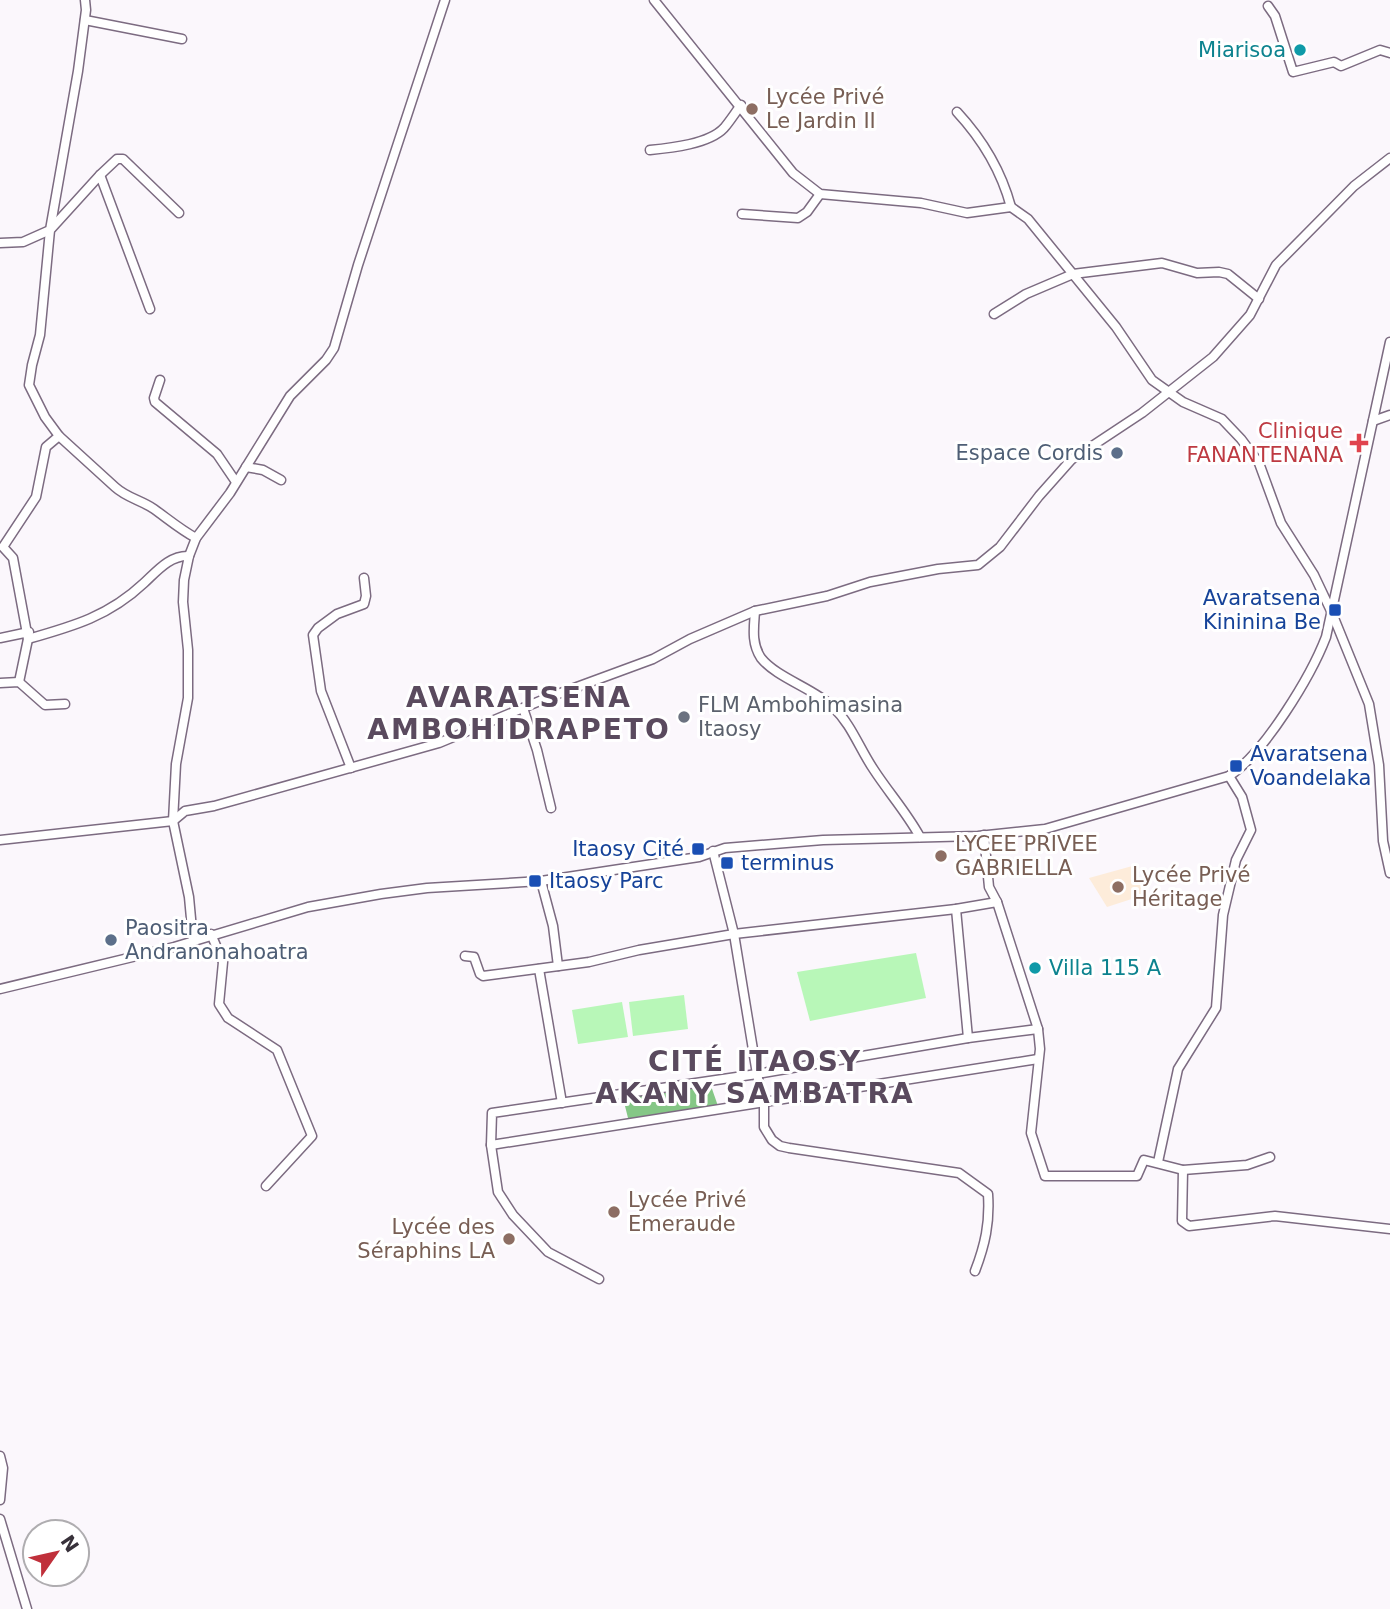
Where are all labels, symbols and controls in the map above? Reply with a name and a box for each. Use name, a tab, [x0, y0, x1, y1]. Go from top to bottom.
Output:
place label: Miarisoa	[1198, 38, 1286, 62]
marker: Miarisoa	[1292, 42, 1308, 58]
place label: Lycée Privé Le Jardin II	[766, 85, 884, 133]
marker: Lycée Privé Le Jardin II	[744, 101, 760, 117]
place label: Clinique FANANTENANA	[1186, 419, 1344, 467]
marker: Clinique FANANTENANA	[1349, 433, 1369, 453]
place label: Espace Cordis	[956, 441, 1103, 465]
marker: Espace Cordis	[1109, 445, 1125, 461]
place label: Avaratsena Kininina Be	[1203, 586, 1321, 634]
marker: Avaratsena Kininina Be	[1327, 602, 1343, 618]
district label: AVARATSENA AMBOHIDRAPETO	[367, 681, 671, 746]
place label: FLM Ambohimasina Itaosy	[698, 693, 903, 741]
marker: FLM Ambohimasina Itaosy	[676, 709, 692, 725]
place label: Avaratsena Voandelaka	[1250, 742, 1371, 790]
marker: Avaratsena Voandelaka	[1228, 758, 1244, 774]
place label: LYCEE PRIVEE GABRIELLA	[955, 832, 1098, 880]
place label: Itaosy Cité	[572, 837, 684, 861]
marker: Itaosy Cité	[690, 841, 706, 857]
marker: LYCEE PRIVEE GABRIELLA	[933, 848, 949, 864]
place label: terminus	[741, 851, 834, 875]
marker: terminus	[719, 855, 735, 871]
place label: Lycée Privé Héritage	[1132, 863, 1250, 911]
place label: Itaosy Parc	[549, 869, 664, 893]
marker: Itaosy Parc	[527, 873, 543, 889]
marker: Lycée Privé Héritage	[1110, 879, 1126, 895]
place label: Paositra Andranonahoatra	[125, 916, 309, 964]
marker: Paositra Andranonahoatra	[103, 932, 119, 948]
place label: Villa 115 A	[1049, 956, 1162, 980]
marker: Villa 115 A	[1027, 960, 1043, 976]
district label: CITÉ ITAOSY AKANY SAMBATRA	[595, 1044, 915, 1110]
place label: Lycée Privé Emeraude	[628, 1188, 746, 1236]
marker: Lycée Privé Emeraude	[606, 1204, 622, 1220]
place label: Lycée des Séraphins LA	[357, 1215, 496, 1263]
marker: Lycée des Séraphins LA	[501, 1231, 517, 1247]
north arrow	[21, 1518, 91, 1588]
text: N	[57, 1531, 84, 1556]

